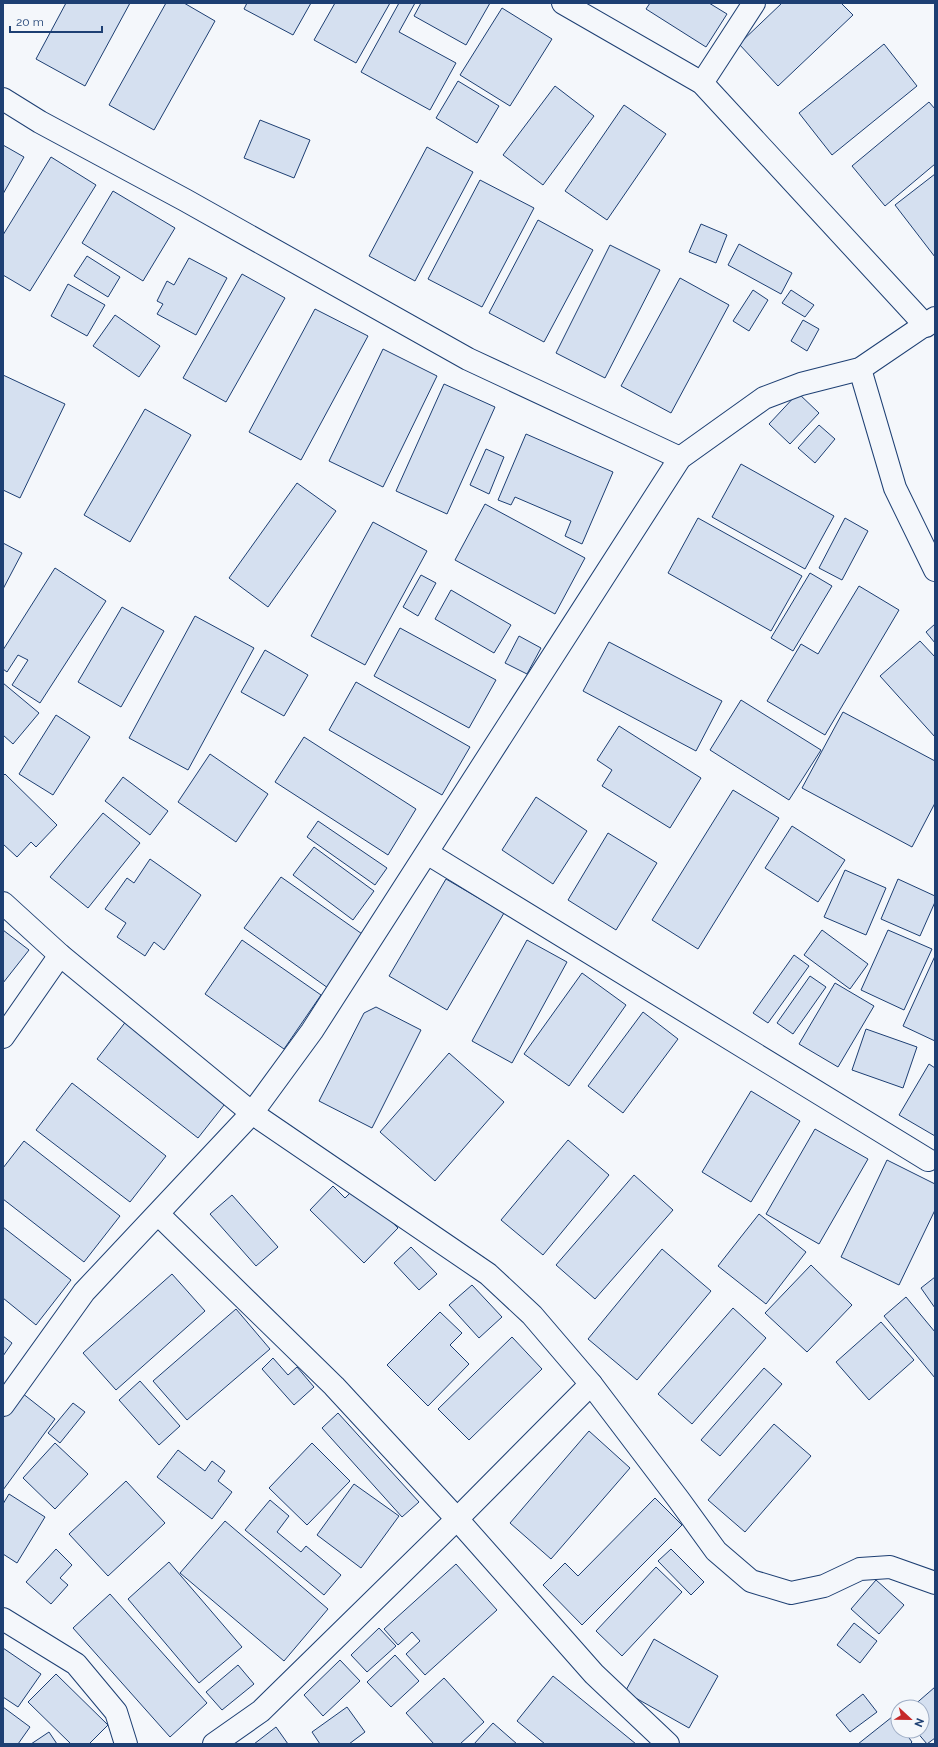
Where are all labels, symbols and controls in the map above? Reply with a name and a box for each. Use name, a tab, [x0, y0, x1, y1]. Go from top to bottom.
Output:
scale bar	[10, 8, 102, 34]
text: 20 m	[16, 15, 44, 29]
north arrow	[890, 1699, 930, 1739]
text: N	[911, 1716, 926, 1729]

